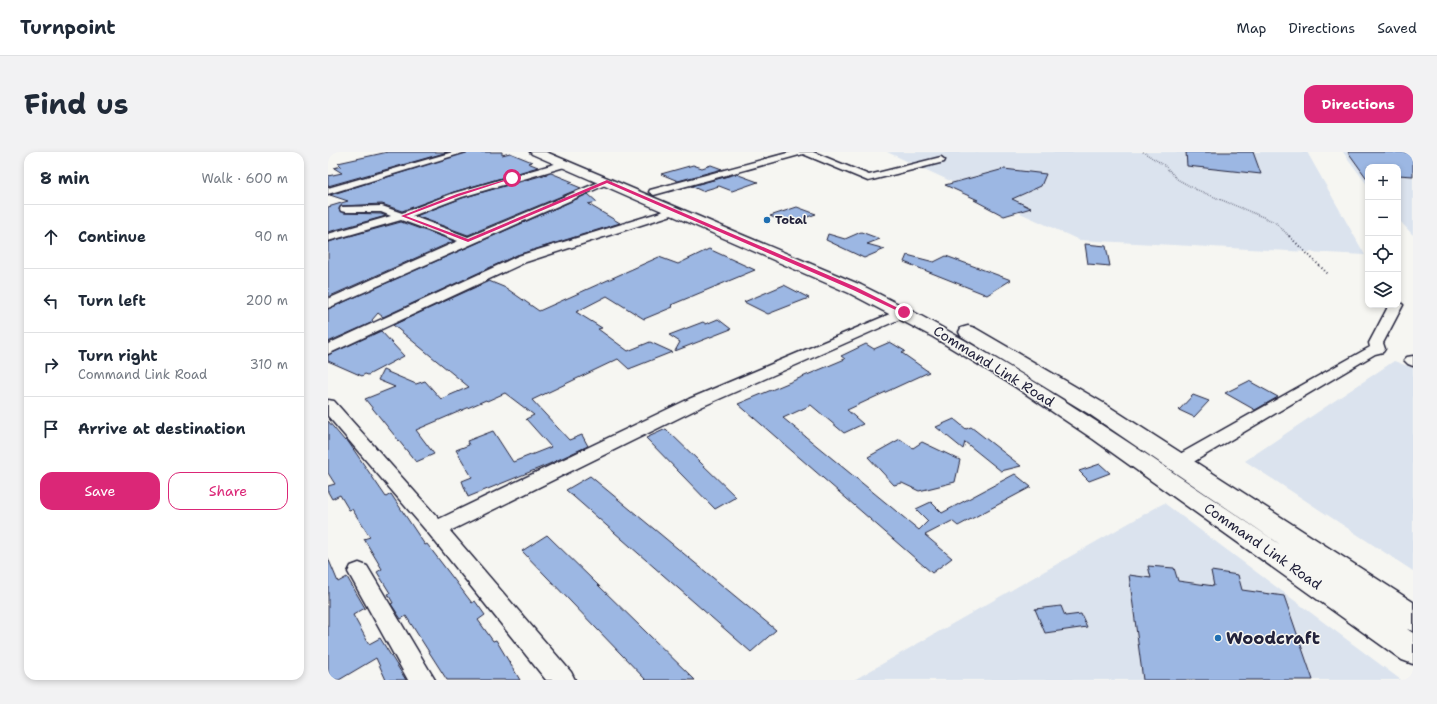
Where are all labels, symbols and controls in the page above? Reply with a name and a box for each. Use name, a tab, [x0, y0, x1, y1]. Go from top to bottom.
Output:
text: Turnpoint	[20, 15, 116, 40]
text: Map	[1237, 19, 1267, 37]
text: Directions	[1289, 19, 1355, 37]
text: Saved	[1377, 19, 1417, 37]
text: Find us	[24, 85, 129, 123]
button: Directions	[1304, 85, 1413, 123]
map controls	[1365, 164, 1401, 308]
button: +	[1365, 164, 1401, 200]
text: 8 min	[40, 167, 90, 189]
route start	[503, 169, 521, 187]
text: Walk · 600 m	[202, 170, 288, 187]
button: −	[1365, 200, 1401, 236]
place label: Total	[775, 212, 807, 228]
marker: Total	[762, 215, 772, 225]
icon: ahead	[40, 226, 62, 248]
text: Continue	[78, 227, 146, 247]
text: 90 m	[254, 228, 288, 245]
button: locate	[1365, 236, 1401, 272]
button: layers	[1365, 272, 1401, 308]
icon: left	[40, 290, 62, 312]
text: Turn left	[78, 291, 146, 311]
text: 200 m	[246, 292, 288, 309]
route end	[895, 303, 913, 321]
street label: Command Link Road	[930, 321, 1058, 411]
text: Turn right	[78, 346, 158, 366]
icon: right	[40, 354, 62, 376]
text: 310 m	[250, 356, 288, 373]
text: Command Link Road	[78, 366, 207, 383]
icon: arrive	[40, 418, 62, 440]
text: Arrive at destination	[78, 419, 246, 439]
button: Save	[40, 472, 160, 510]
button: Share	[168, 472, 288, 510]
street label: Command Link Road	[1201, 499, 1325, 593]
place label: Woodcraft	[1226, 627, 1320, 649]
marker: Woodcraft	[1213, 633, 1223, 643]

